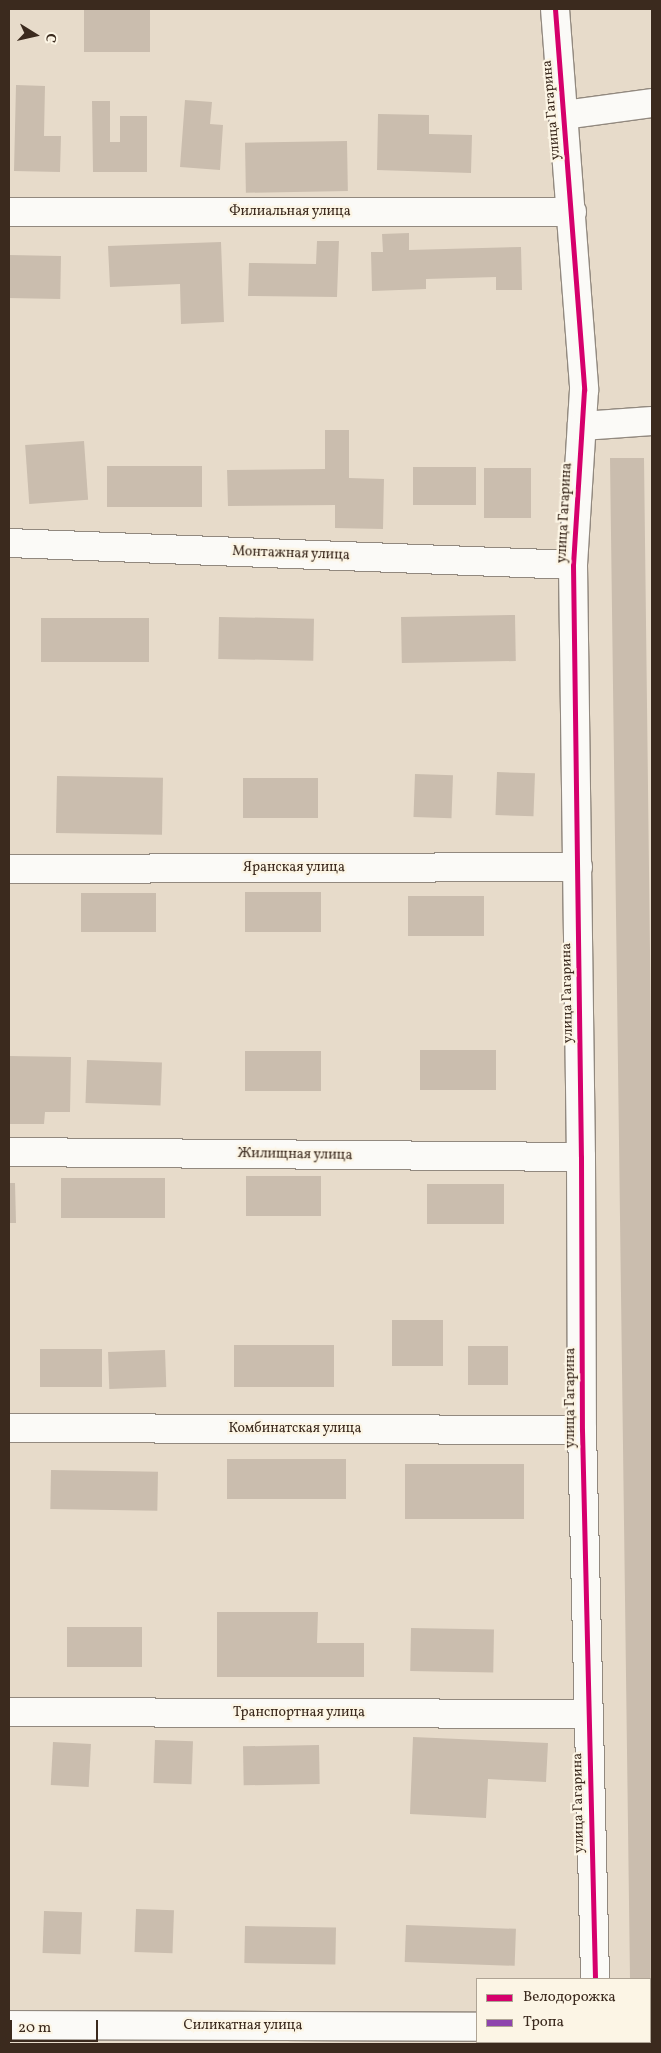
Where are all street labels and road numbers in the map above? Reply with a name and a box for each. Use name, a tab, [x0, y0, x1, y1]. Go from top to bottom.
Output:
street label: улица Гагарина	[539, 59, 565, 161]
street label: Филиальная улица	[229, 204, 351, 220]
street label: улица Гагарина	[554, 462, 576, 564]
street label: Монтажная улица	[232, 544, 350, 564]
street label: Яранская улица	[243, 860, 345, 876]
street label: улица Гагарина	[559, 943, 577, 1043]
street label: Жилищная улица	[237, 1146, 353, 1164]
street label: улица Гагарина	[563, 1348, 579, 1448]
street label: Комбинатская улица	[228, 1421, 362, 1437]
street label: Транспортная улица	[233, 1705, 365, 1721]
street label: улица Гагарина	[570, 1753, 588, 1853]
street label: Силикатная улица	[183, 2018, 303, 2034]

